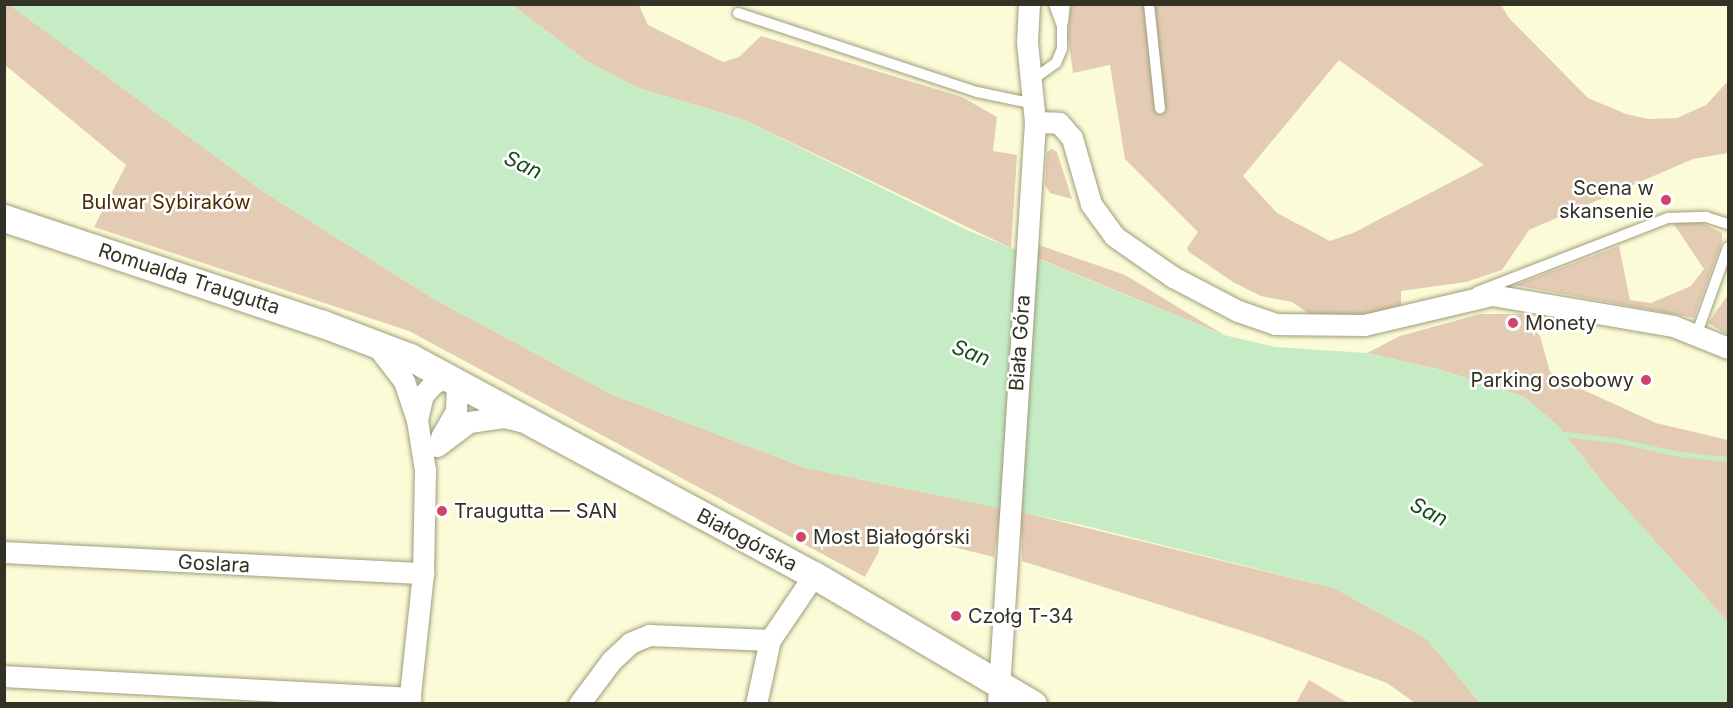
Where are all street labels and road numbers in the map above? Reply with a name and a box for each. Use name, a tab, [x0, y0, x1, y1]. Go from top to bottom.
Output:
street label: Romualda Traugutta	[95, 238, 283, 320]
street label: Biała Góra	[1005, 294, 1035, 392]
street label: Białogórska	[693, 503, 801, 577]
street label: Goslara	[177, 550, 251, 578]

